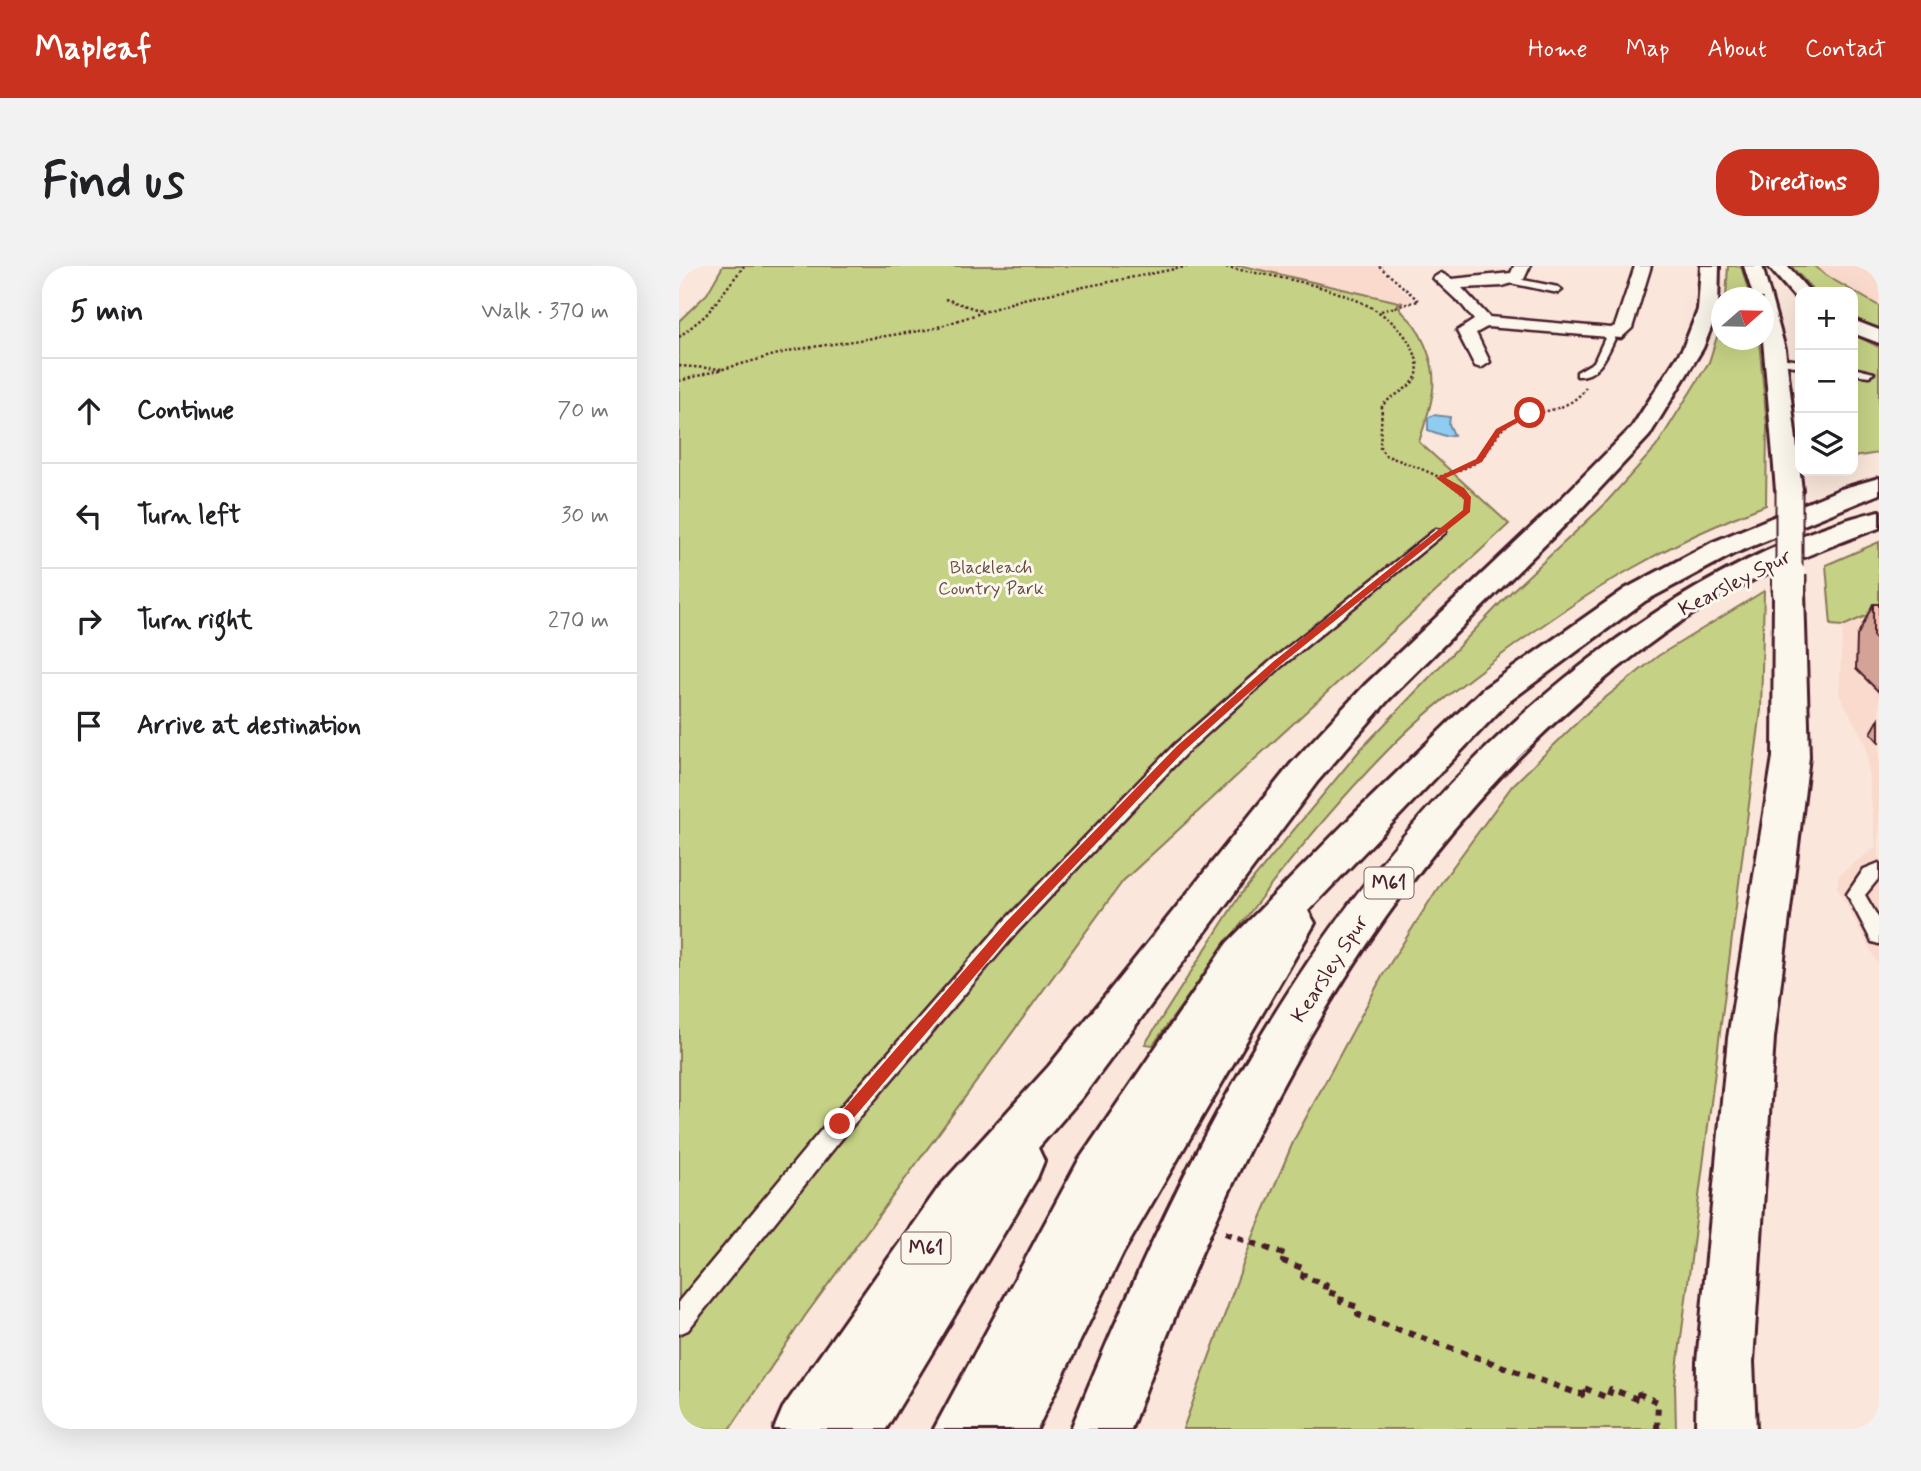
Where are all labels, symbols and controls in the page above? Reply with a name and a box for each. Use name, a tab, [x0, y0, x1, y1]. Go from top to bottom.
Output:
text: Mapleaf	[35, 27, 151, 71]
text: Home	[1528, 34, 1588, 65]
text: Map	[1626, 34, 1670, 65]
text: About	[1708, 34, 1767, 65]
text: Contact	[1805, 34, 1886, 65]
button: Directions	[1716, 149, 1879, 216]
text: Find us	[42, 150, 185, 215]
north arrow	[1711, 287, 1774, 350]
map controls	[1795, 287, 1858, 476]
button: +	[1795, 287, 1858, 350]
text: 5 min	[70, 292, 144, 331]
text: Walk · 370 m	[481, 297, 609, 327]
button: −	[1795, 350, 1858, 413]
icon: ahead	[70, 392, 108, 430]
text: Continue	[137, 394, 234, 428]
text: 70 m	[557, 396, 609, 426]
route start	[1514, 397, 1545, 428]
button: layers	[1795, 413, 1858, 476]
icon: left	[70, 497, 108, 535]
text: Turn left	[137, 499, 241, 533]
text: 30 m	[561, 501, 609, 531]
street label: Kearsley Spur	[1674, 542, 1796, 623]
park label: Blackleach Country Park	[938, 556, 1044, 601]
icon: right	[70, 602, 108, 640]
text: Turn right	[137, 604, 253, 638]
text: 270 m	[548, 606, 609, 636]
icon: arrive	[70, 707, 108, 745]
text: Arrive at destination	[137, 709, 361, 743]
road number: M61	[1365, 868, 1413, 898]
street label: Kearsley Spur	[1285, 910, 1375, 1028]
route end	[824, 1108, 855, 1139]
road number: M61	[901, 1232, 951, 1264]

